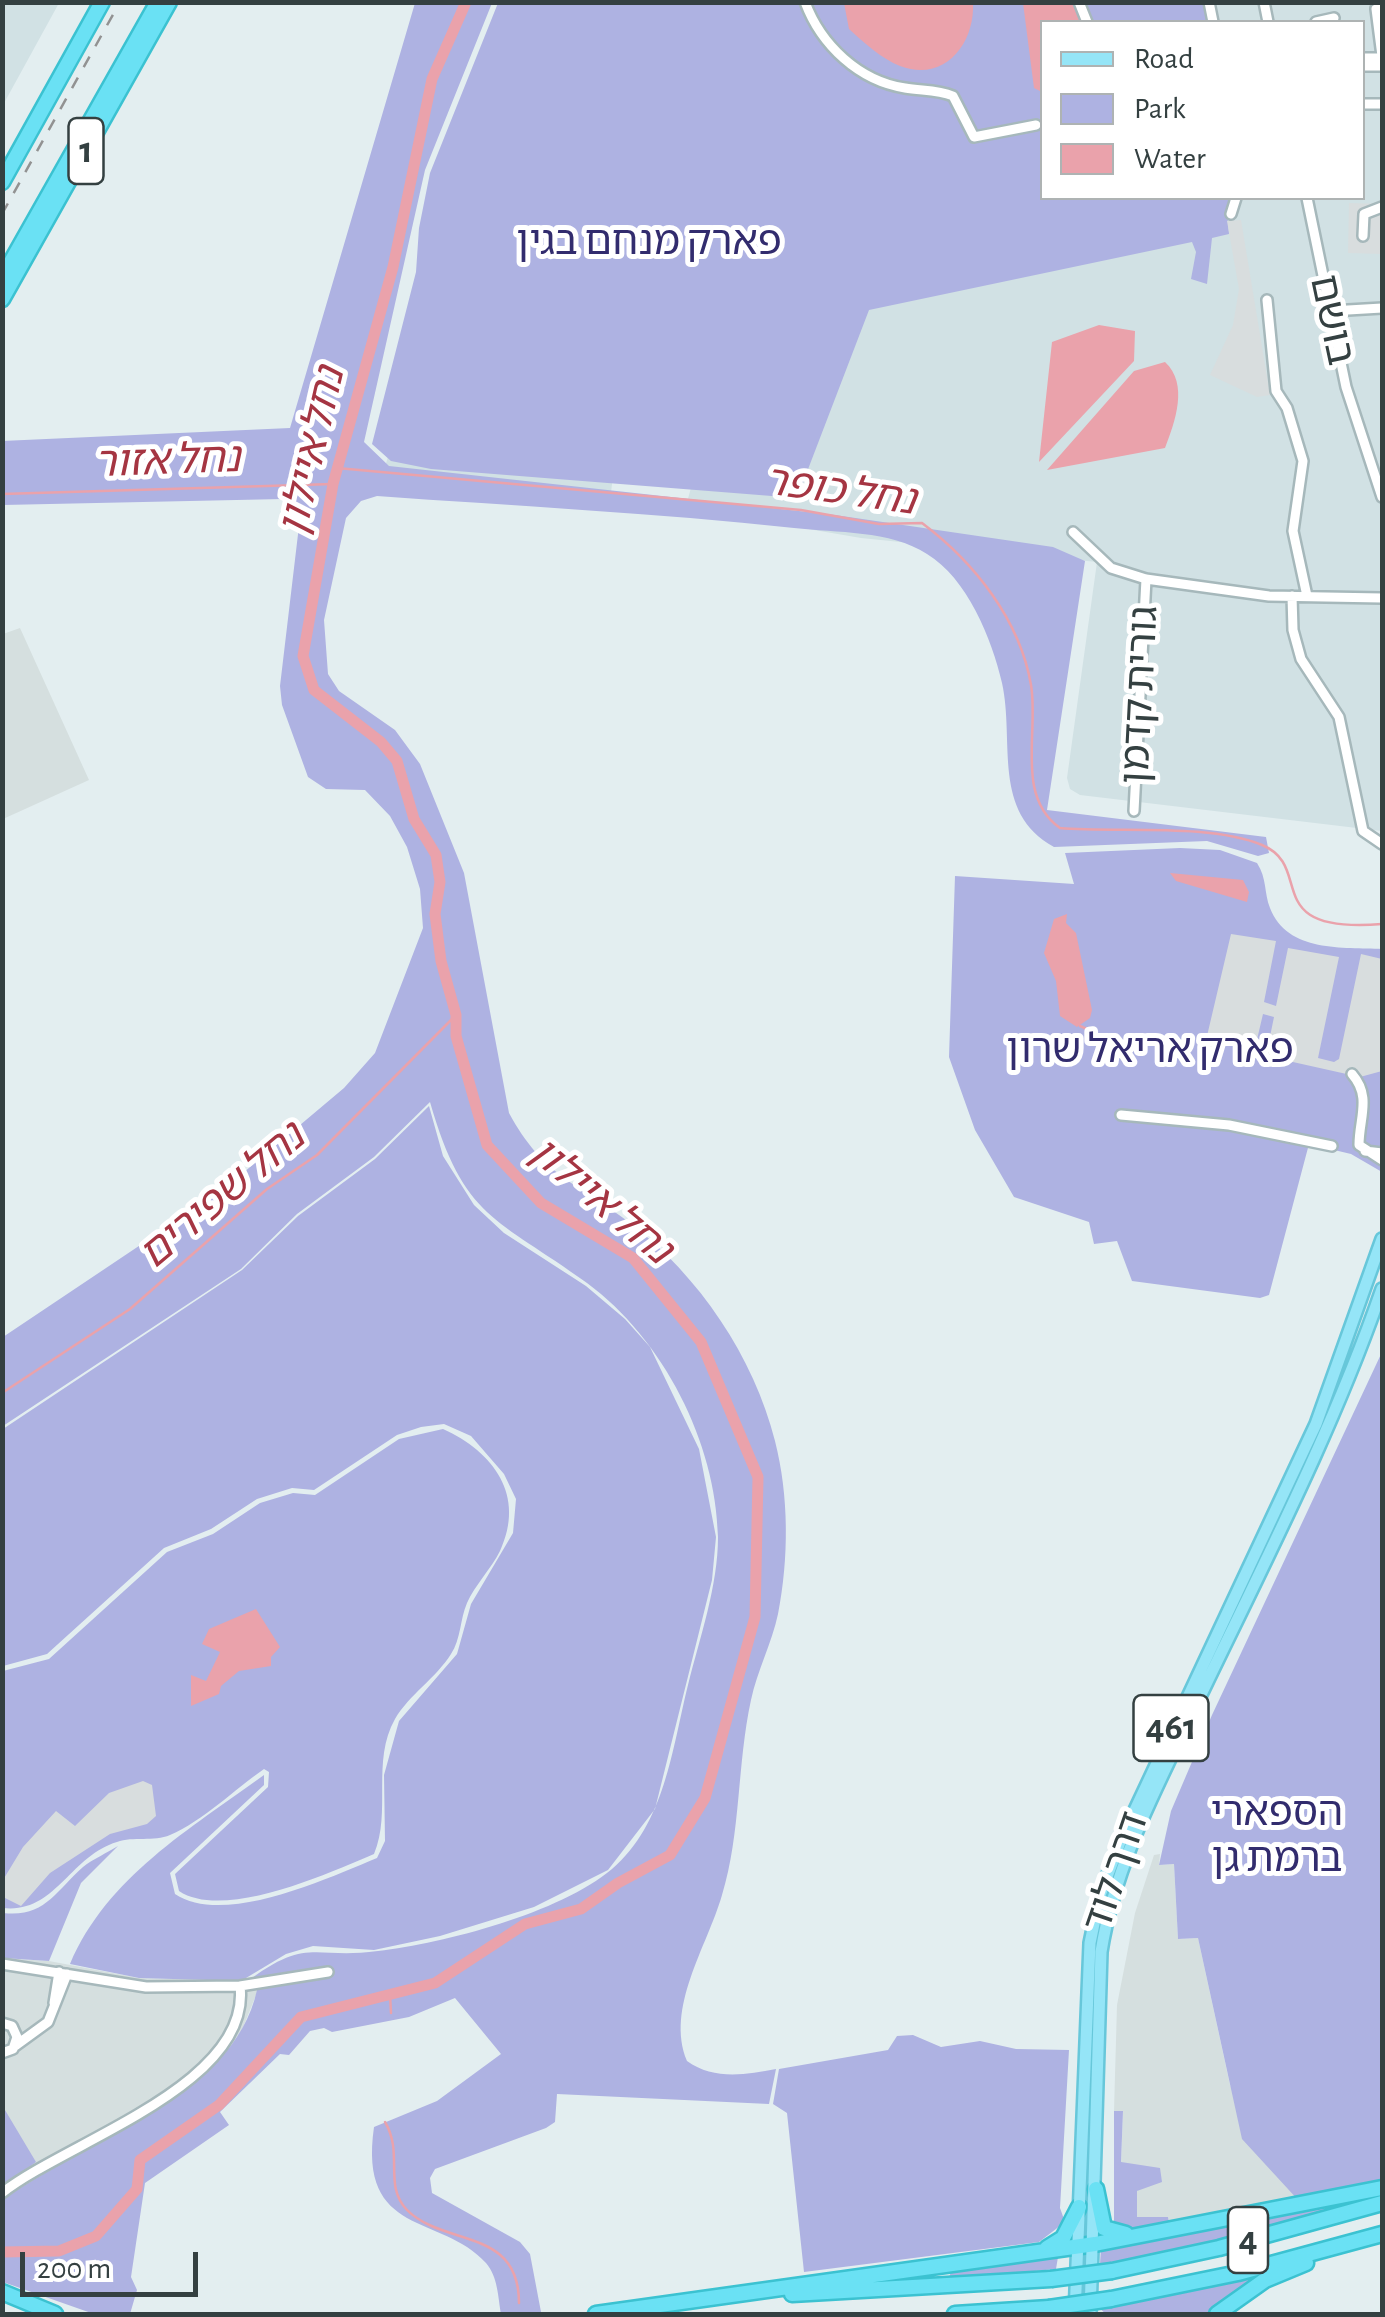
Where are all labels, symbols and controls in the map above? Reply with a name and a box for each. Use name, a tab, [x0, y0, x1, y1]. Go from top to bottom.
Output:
legend	[1040, 20, 1365, 200]
text: Road	[1134, 44, 1194, 74]
text: Park	[1134, 94, 1186, 124]
road number: 1	[68, 118, 104, 184]
text: Water	[1134, 144, 1206, 174]
park label: פארק מנחם בגין	[516, 218, 782, 266]
street label: בושם	[1299, 270, 1365, 370]
water label: נחל איילון	[268, 362, 356, 540]
water label: נחל אזור	[93, 433, 241, 489]
water label: נחל כופר	[761, 455, 919, 527]
street label: גורית קדמן	[1111, 605, 1169, 785]
park label: פארק אריאל שרון	[1006, 1026, 1294, 1074]
water label: נחל שפירים	[129, 1112, 315, 1280]
water label: נחל איילון	[519, 1127, 683, 1275]
road number: 461	[1134, 1695, 1208, 1761]
park label: הספארי ברמת גן	[1211, 1789, 1343, 1883]
street label: דרך לוד	[1073, 1806, 1159, 1938]
road number: 4	[1228, 2207, 1268, 2273]
scale bar	[25, 2232, 202, 2294]
text: 200 m	[37, 2254, 111, 2284]

